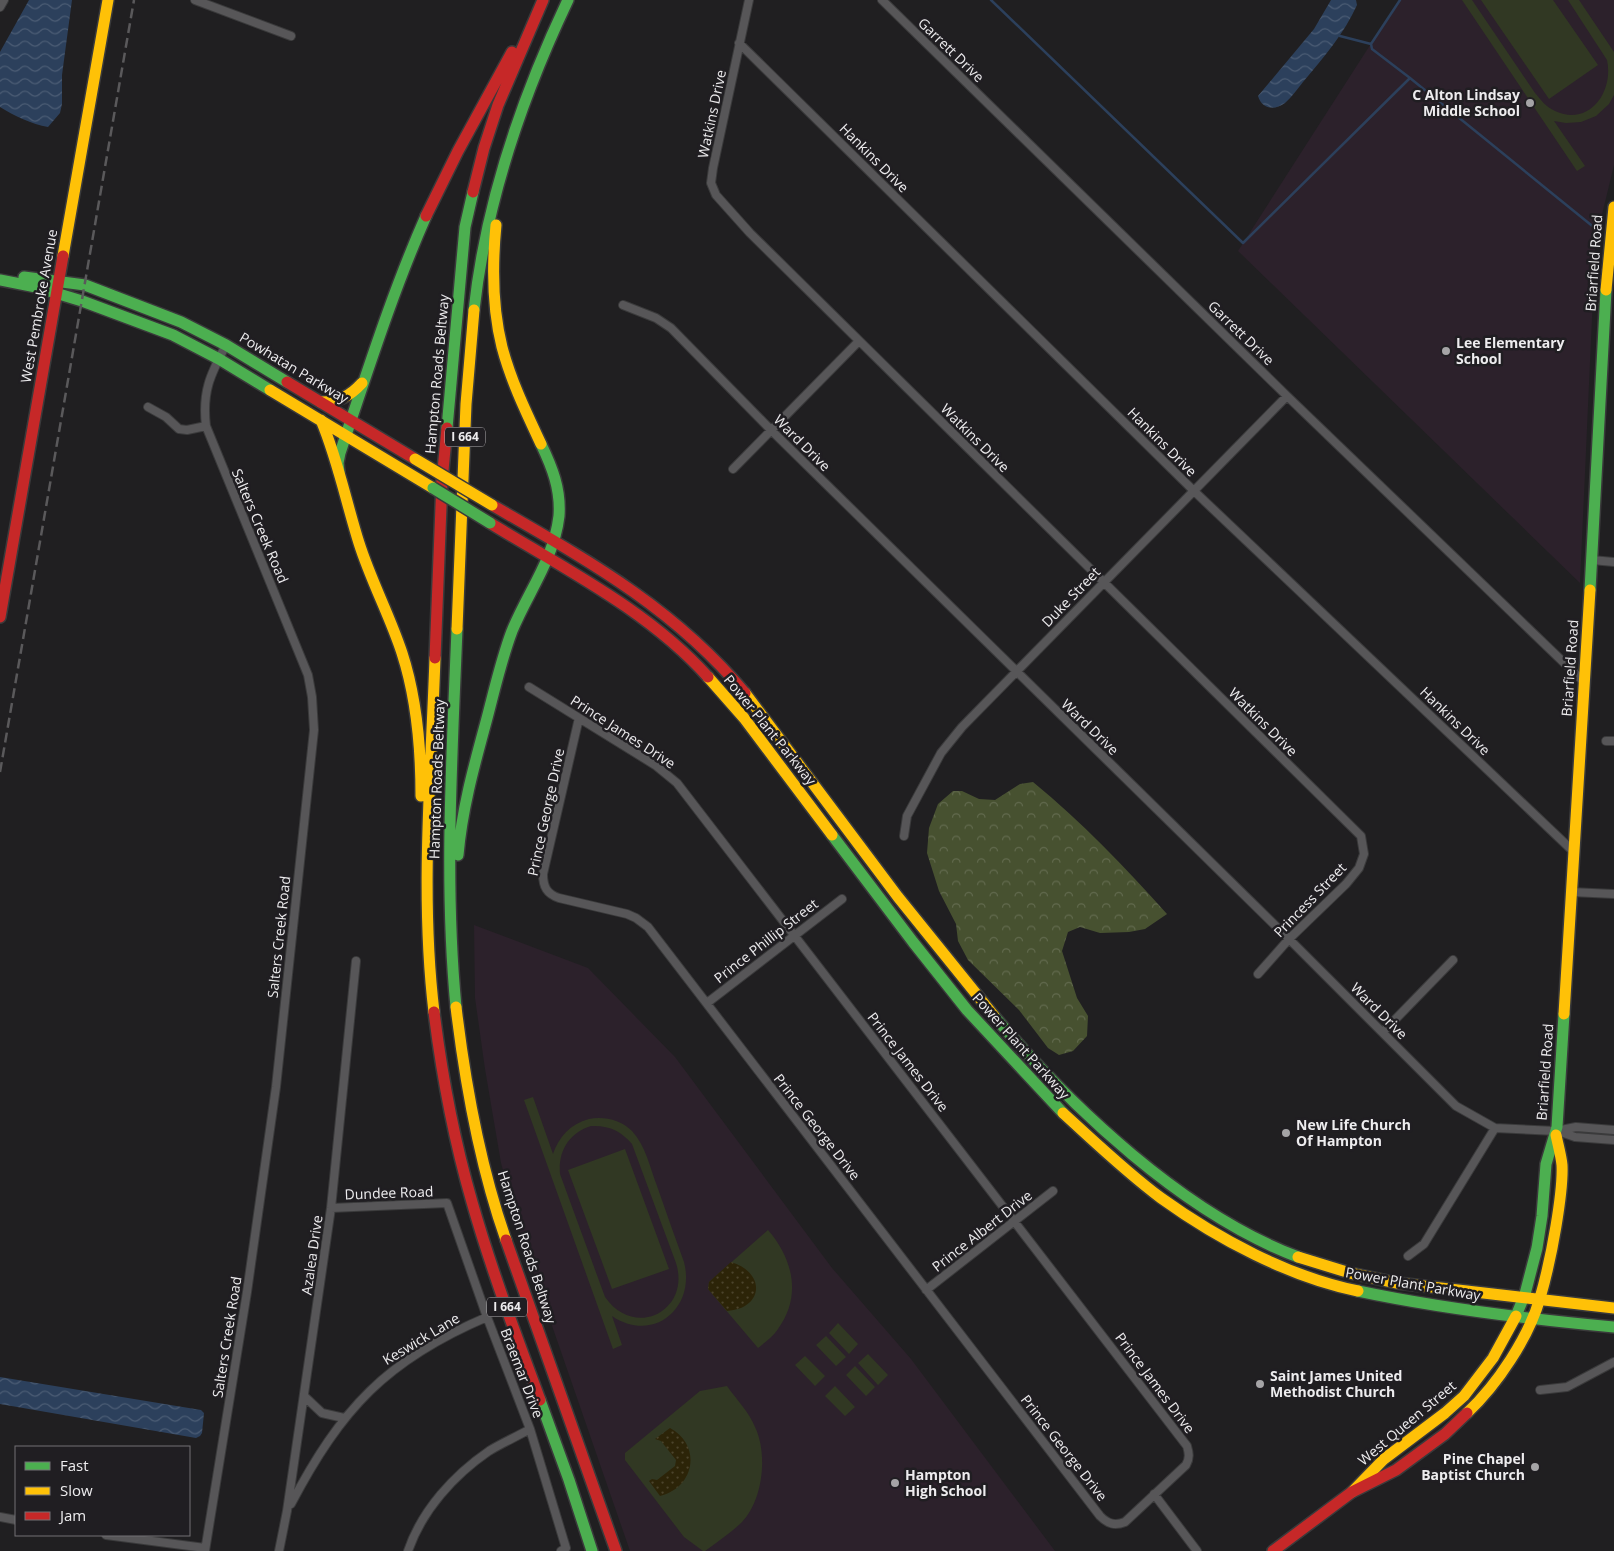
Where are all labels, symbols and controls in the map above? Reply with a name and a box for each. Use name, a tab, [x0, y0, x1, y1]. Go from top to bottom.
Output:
street label: Garrett Drive	[914, 13, 989, 86]
street label: Watkins Drive	[693, 68, 730, 160]
place label: C Alton Lindsay Middle School	[1412, 85, 1520, 120]
marker: C Alton Lindsay Middle School	[1524, 97, 1536, 109]
street label: Hankins Drive	[836, 119, 913, 197]
street label: Briarfield Road	[1581, 214, 1606, 312]
street label: West Pembroke Avenue	[16, 227, 61, 384]
street label: Hampton Roads Beltway	[420, 292, 453, 455]
street label: Garrett Drive	[1204, 296, 1279, 369]
street label: Powhatan Parkway	[236, 327, 353, 408]
place label: Lee Elementary School	[1456, 333, 1565, 368]
marker: Lee Elementary School	[1440, 345, 1452, 357]
street label: Watkins Drive	[937, 399, 1014, 476]
street label: Hankins Drive	[1124, 403, 1201, 481]
street label: Ward Drive	[770, 410, 835, 475]
road number: I 664	[445, 428, 485, 447]
street label: Salters Creek Road	[228, 466, 293, 586]
street label: Duke Street	[1037, 562, 1104, 631]
street label: Briarfield Road	[1557, 619, 1582, 717]
street label: Power Plant Parkway	[720, 671, 821, 790]
street label: Hankins Drive	[1416, 682, 1495, 759]
street label: Watkins Drive	[1225, 683, 1302, 760]
street label: Prince James Drive	[567, 691, 679, 773]
street label: Ward Drive	[1058, 694, 1123, 759]
street label: Hampton Roads Beltway	[424, 698, 449, 859]
street label: Prince George Drive	[523, 746, 568, 877]
street label: Princess Street	[1269, 858, 1350, 941]
street label: Salters Creek Road	[263, 875, 294, 999]
street label: Prince Phillip Street	[710, 894, 822, 987]
street label: Ward Drive	[1347, 978, 1412, 1043]
street label: Power Plant Parkway	[969, 988, 1075, 1104]
street label: Prince James Drive	[864, 1008, 953, 1115]
street label: Briarfield Road	[1532, 1023, 1557, 1121]
street label: Prince George Drive	[770, 1070, 865, 1184]
place label: New Life Church Of Hampton	[1296, 1115, 1411, 1150]
marker: New Life Church Of Hampton	[1280, 1127, 1292, 1139]
street label: Hampton Roads Beltway	[494, 1168, 562, 1327]
street label: Dundee Road	[344, 1181, 434, 1204]
street label: Prince Albert Drive	[928, 1186, 1036, 1276]
street label: Azalea Drive	[297, 1214, 327, 1296]
street label: Power Plant Parkway	[1344, 1262, 1483, 1305]
street label: Salters Creek Road	[208, 1275, 245, 1399]
road number: I 664	[487, 1298, 527, 1316]
street label: Keswick Lane	[379, 1308, 463, 1369]
street label: Braemar Drive	[497, 1325, 548, 1421]
street label: Prince James Drive	[1111, 1329, 1200, 1437]
place label: Saint James United Methodist Church	[1270, 1366, 1402, 1401]
street label: West Queen Street	[1354, 1376, 1460, 1469]
marker: Saint James United Methodist Church	[1254, 1378, 1266, 1390]
street label: Prince George Drive	[1017, 1391, 1112, 1505]
legend	[15, 1446, 190, 1536]
place label: Pine Chapel Baptist Church	[1421, 1449, 1525, 1484]
text: Fast	[60, 1455, 89, 1475]
marker: Pine Chapel Baptist Church	[1529, 1461, 1541, 1473]
place label: Hampton High School	[905, 1465, 986, 1500]
marker: Hampton High School	[889, 1477, 901, 1489]
text: Slow	[60, 1480, 93, 1500]
text: Jam	[58, 1505, 86, 1525]

